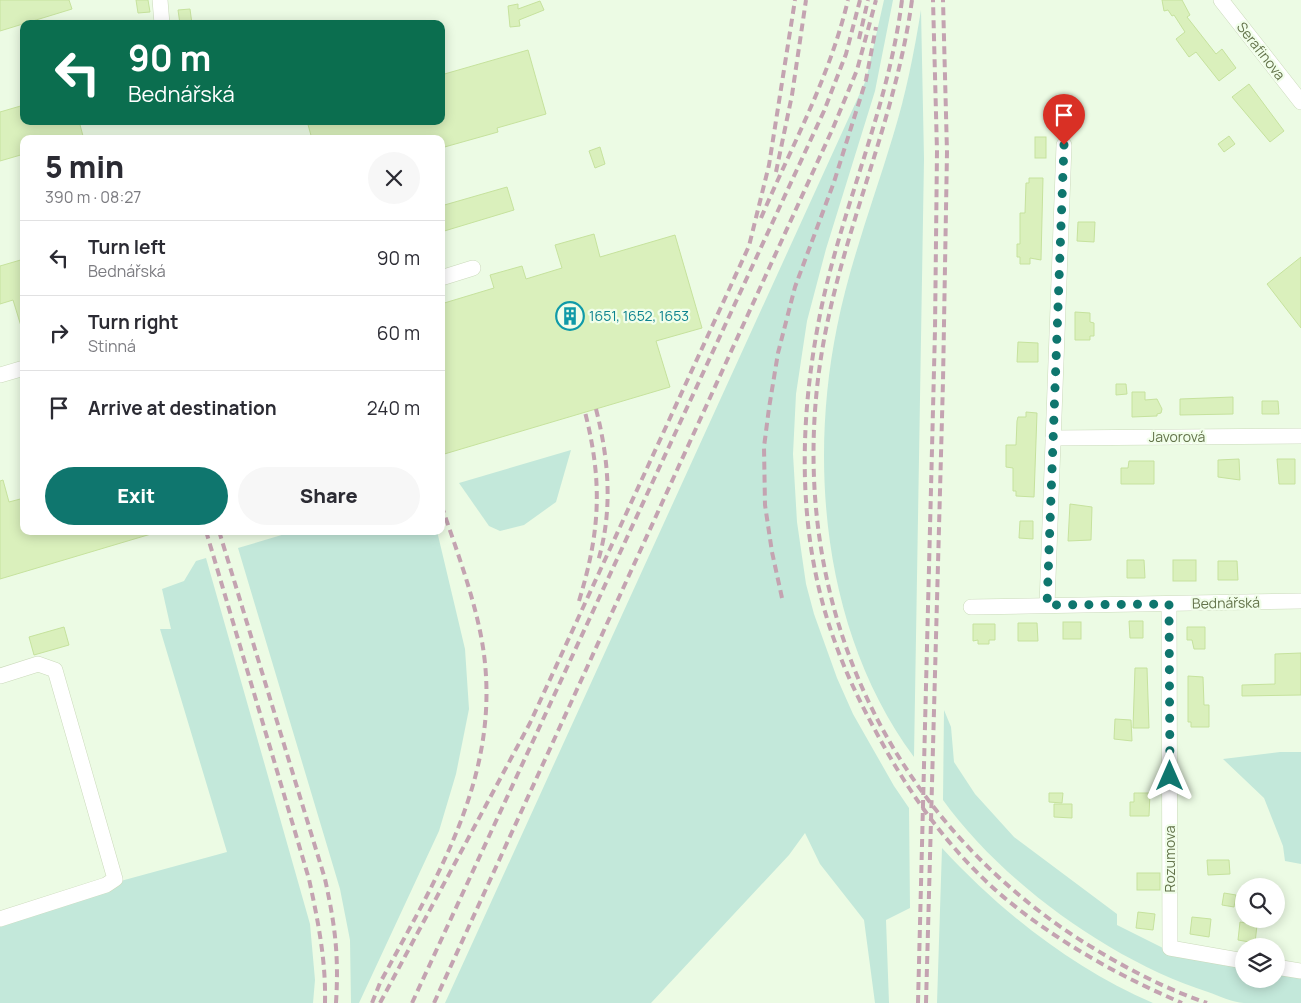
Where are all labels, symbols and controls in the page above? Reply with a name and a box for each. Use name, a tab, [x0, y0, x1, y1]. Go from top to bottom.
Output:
street label: Serafinova	[1233, 18, 1290, 84]
text: 90 m	[128, 34, 211, 82]
icon: left	[45, 40, 110, 105]
text: Bednářská	[128, 79, 235, 109]
pin	[1043, 94, 1085, 145]
icon: arrive	[1050, 101, 1078, 129]
text: 5 min	[45, 146, 124, 187]
button: close	[368, 152, 420, 204]
text: 390 m · 08:27	[45, 186, 141, 208]
text: Turn left	[88, 234, 166, 260]
icon: left	[45, 244, 73, 272]
text: 90 m	[377, 245, 420, 271]
text: Bednářská	[88, 260, 166, 282]
building icon: 1651, 1652, 1653	[555, 301, 585, 331]
place label: 1651, 1652, 1653	[589, 306, 689, 325]
text: Turn right	[88, 309, 178, 335]
icon: right	[45, 319, 73, 347]
text: 60 m	[377, 320, 420, 346]
text: Stinná	[88, 335, 136, 357]
icon: arrive	[45, 394, 73, 422]
text: Arrive at destination	[88, 395, 277, 421]
text: 240 m	[367, 395, 420, 421]
street label: Javorová	[1149, 427, 1205, 446]
button: Exit	[45, 467, 228, 525]
button: Share	[238, 467, 420, 525]
street label: Bednářská	[1192, 592, 1260, 613]
position arrow	[1143, 749, 1195, 801]
street label: Rozumova	[1160, 826, 1179, 892]
map controls	[1235, 878, 1285, 988]
button: search	[1235, 878, 1285, 928]
button: layers	[1235, 938, 1285, 988]

